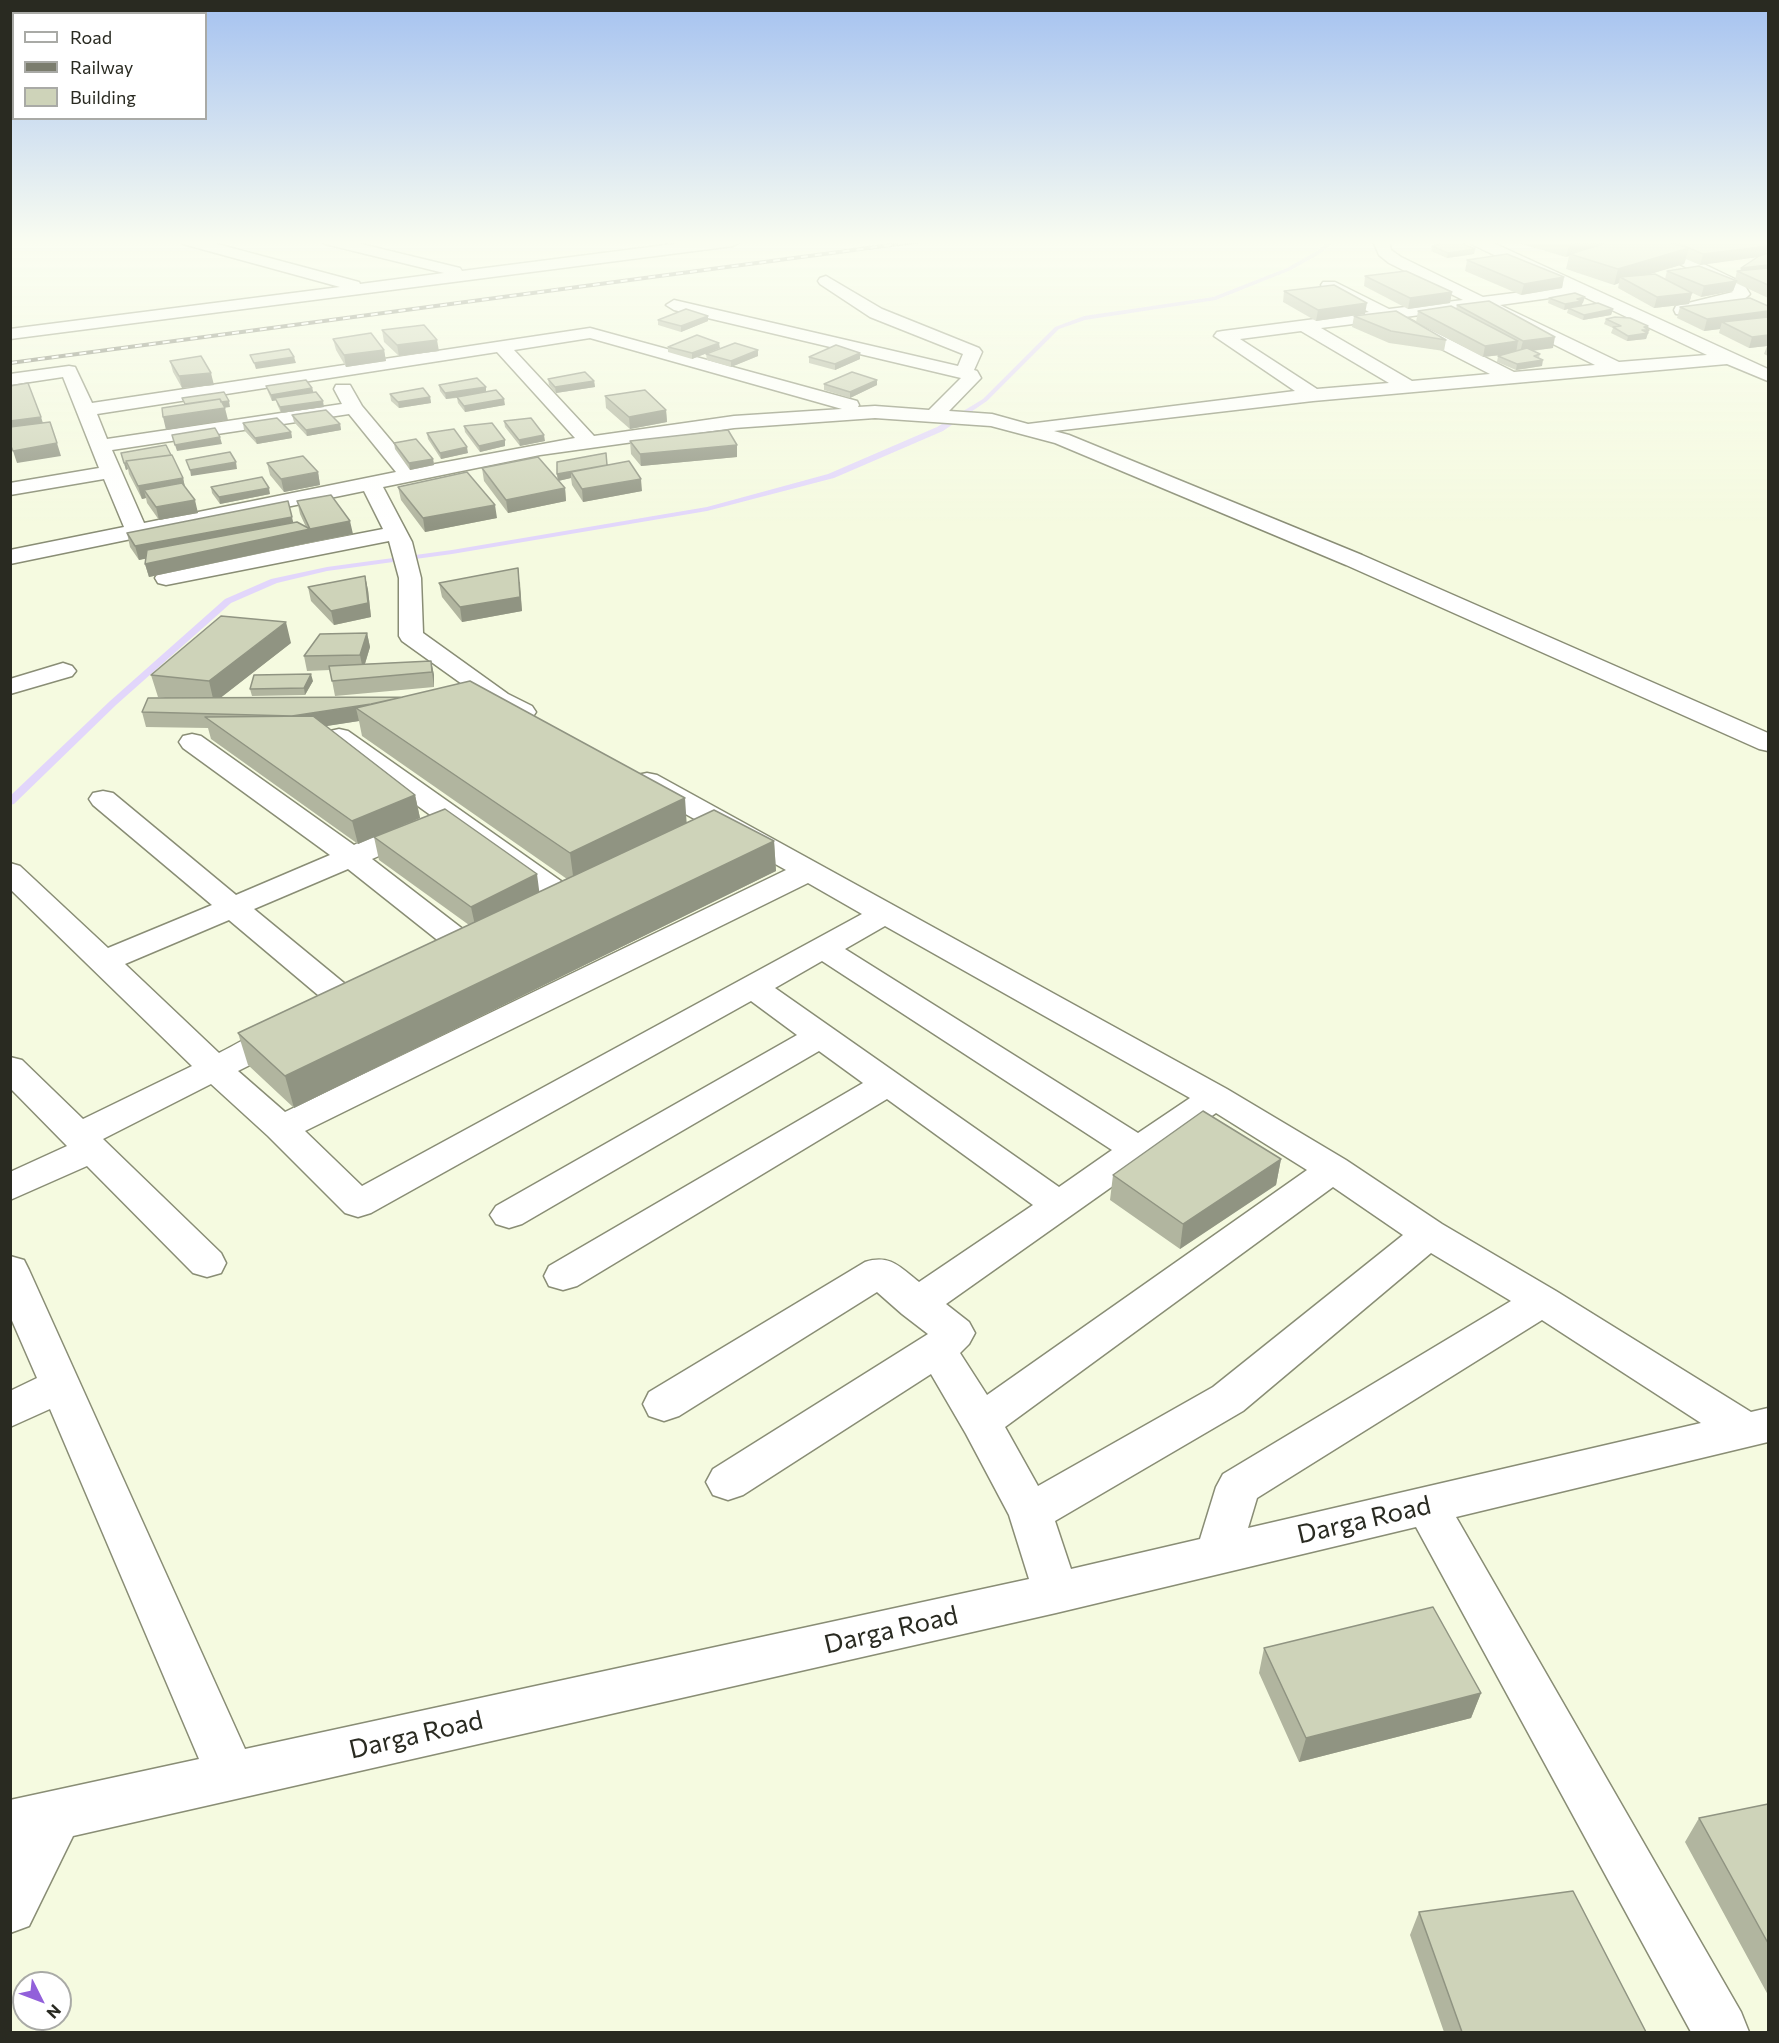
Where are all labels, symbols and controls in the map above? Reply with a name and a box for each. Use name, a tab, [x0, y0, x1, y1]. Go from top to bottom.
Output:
legend	[12, 12, 207, 120]
text: Road	[70, 26, 112, 48]
text: Railway	[70, 56, 133, 78]
text: Building	[70, 86, 136, 108]
street label: Darga Road	[1294, 1489, 1434, 1551]
street label: Darga Road	[821, 1599, 961, 1661]
street label: Darga Road	[346, 1704, 486, 1766]
north arrow	[12, 1971, 72, 2031]
text: N	[43, 2001, 65, 2023]

